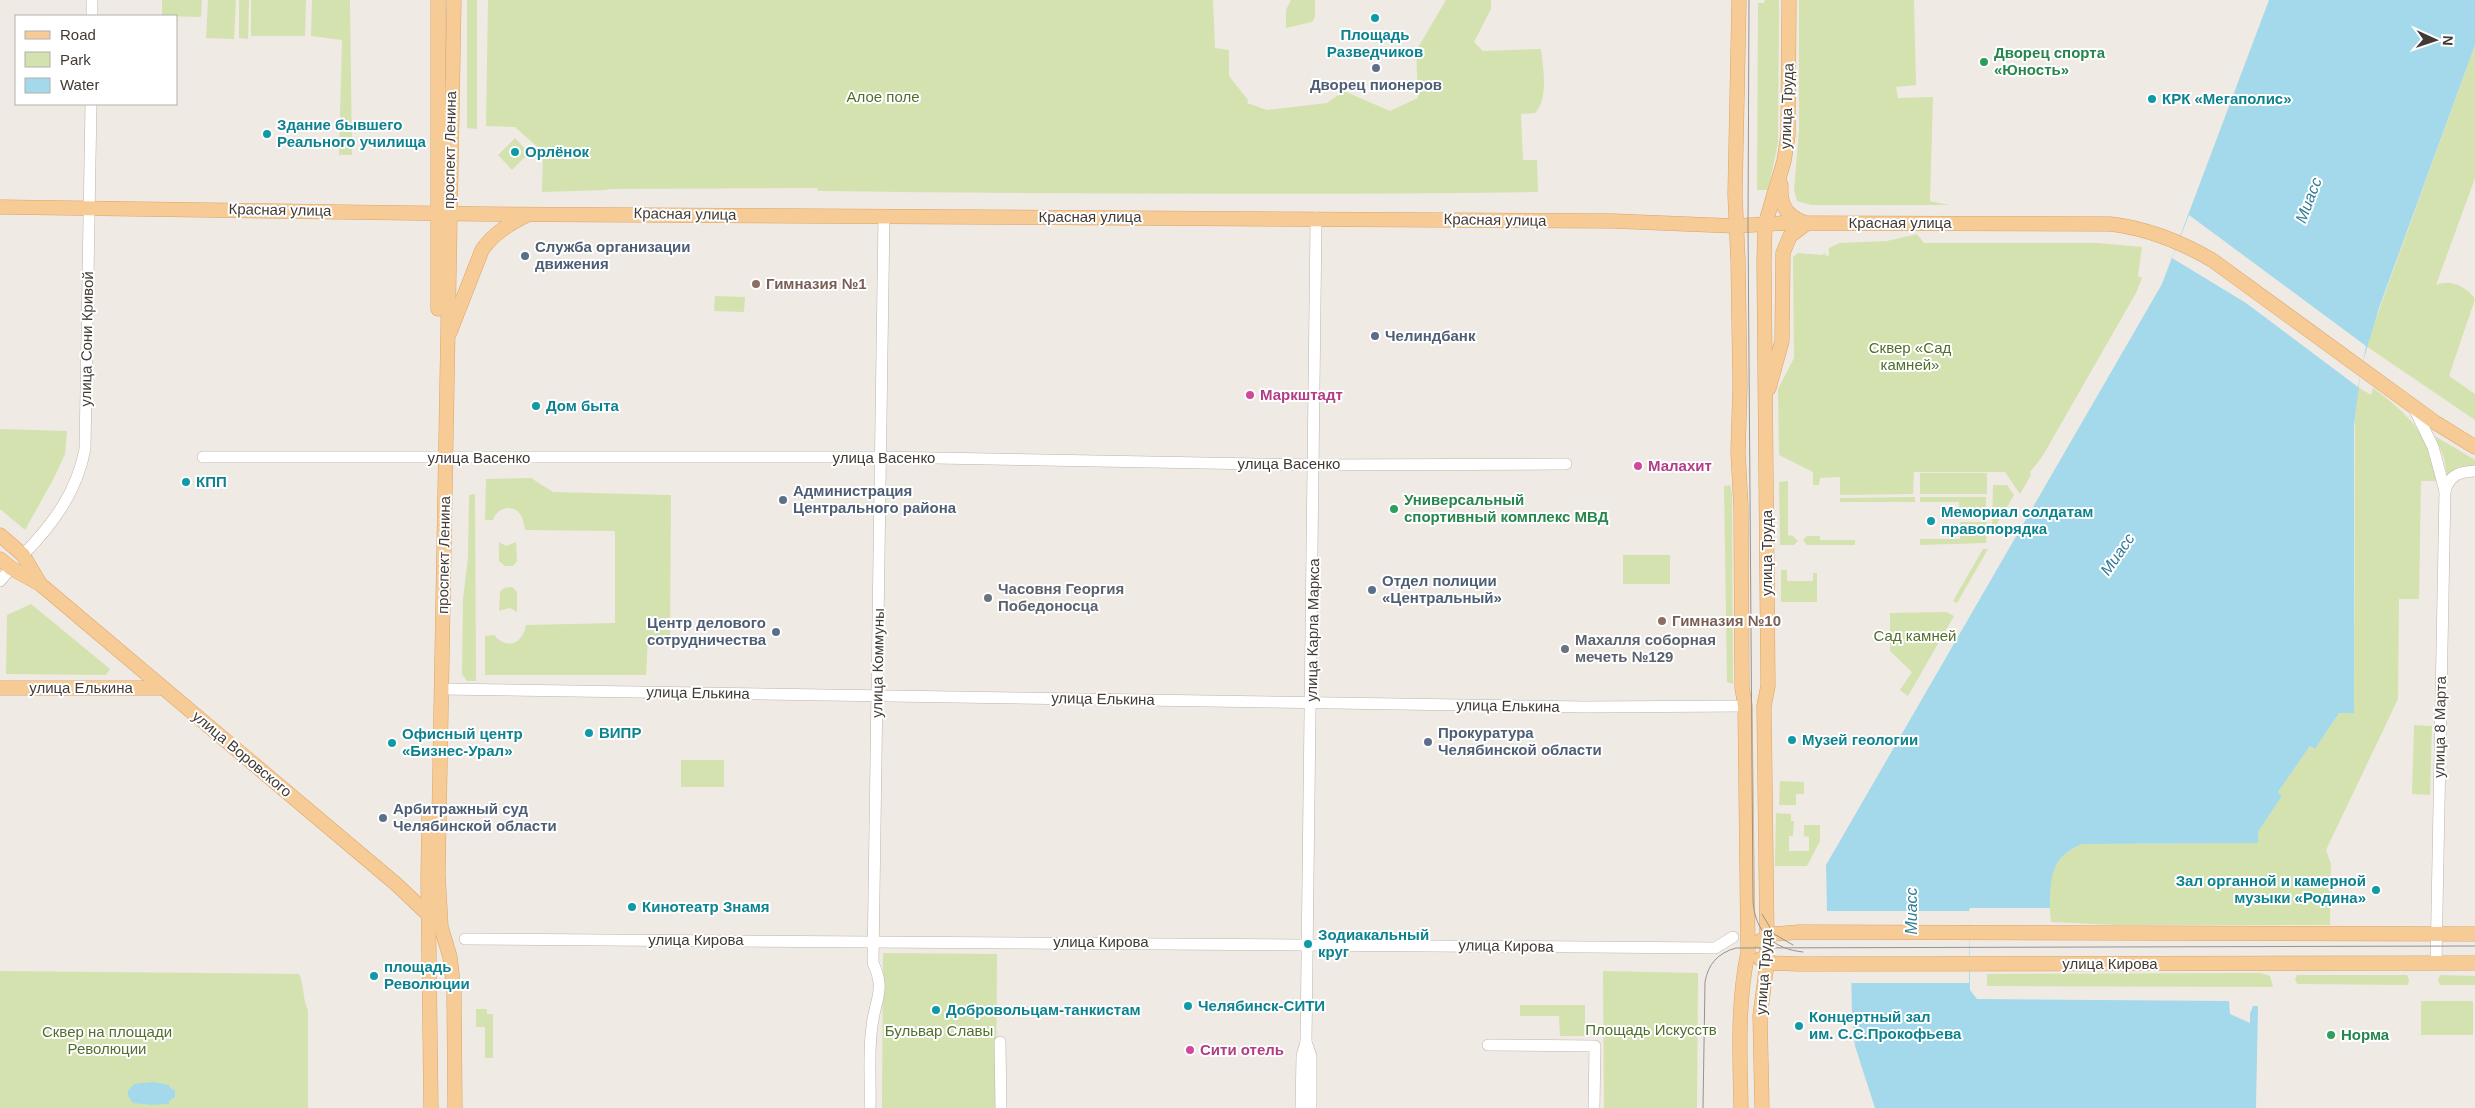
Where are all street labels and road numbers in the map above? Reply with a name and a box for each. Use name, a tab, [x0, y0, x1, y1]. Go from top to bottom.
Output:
street label: улица Труда	[1777, 62, 1797, 149]
street label: проспект Ленина	[440, 90, 459, 209]
street label: Красная улица	[228, 200, 332, 219]
street label: Красная улица	[633, 204, 737, 223]
street label: Красная улица	[1038, 208, 1142, 225]
street label: Красная улица	[1443, 210, 1547, 229]
street label: Красная улица	[1848, 214, 1952, 231]
street label: улица Сони Кривой	[77, 271, 96, 407]
street label: улица Васенко	[428, 449, 530, 466]
street label: улица Васенко	[833, 449, 935, 466]
street label: улица Васенко	[1238, 455, 1340, 472]
street label: проспект Ленина	[434, 495, 453, 614]
street label: улица Труда	[1758, 509, 1775, 596]
street label: улица Карла Маркса	[1303, 557, 1322, 702]
street label: улица Коммуны	[868, 608, 887, 718]
street label: улица 8 Марта	[2430, 675, 2449, 778]
street label: улица Елькина	[29, 679, 133, 696]
street label: улица Елькина	[646, 683, 751, 702]
street label: улица Елькина	[1051, 689, 1156, 708]
street label: улица Елькина	[1456, 696, 1561, 715]
street label: улица Воровского	[189, 707, 295, 800]
street label: улица Труда	[1752, 928, 1775, 1015]
street label: улица Кирова	[648, 931, 744, 948]
street label: улица Кирова	[1053, 933, 1149, 950]
street label: улица Кирова	[1458, 936, 1554, 955]
street label: улица Кирова	[2062, 955, 2158, 972]

